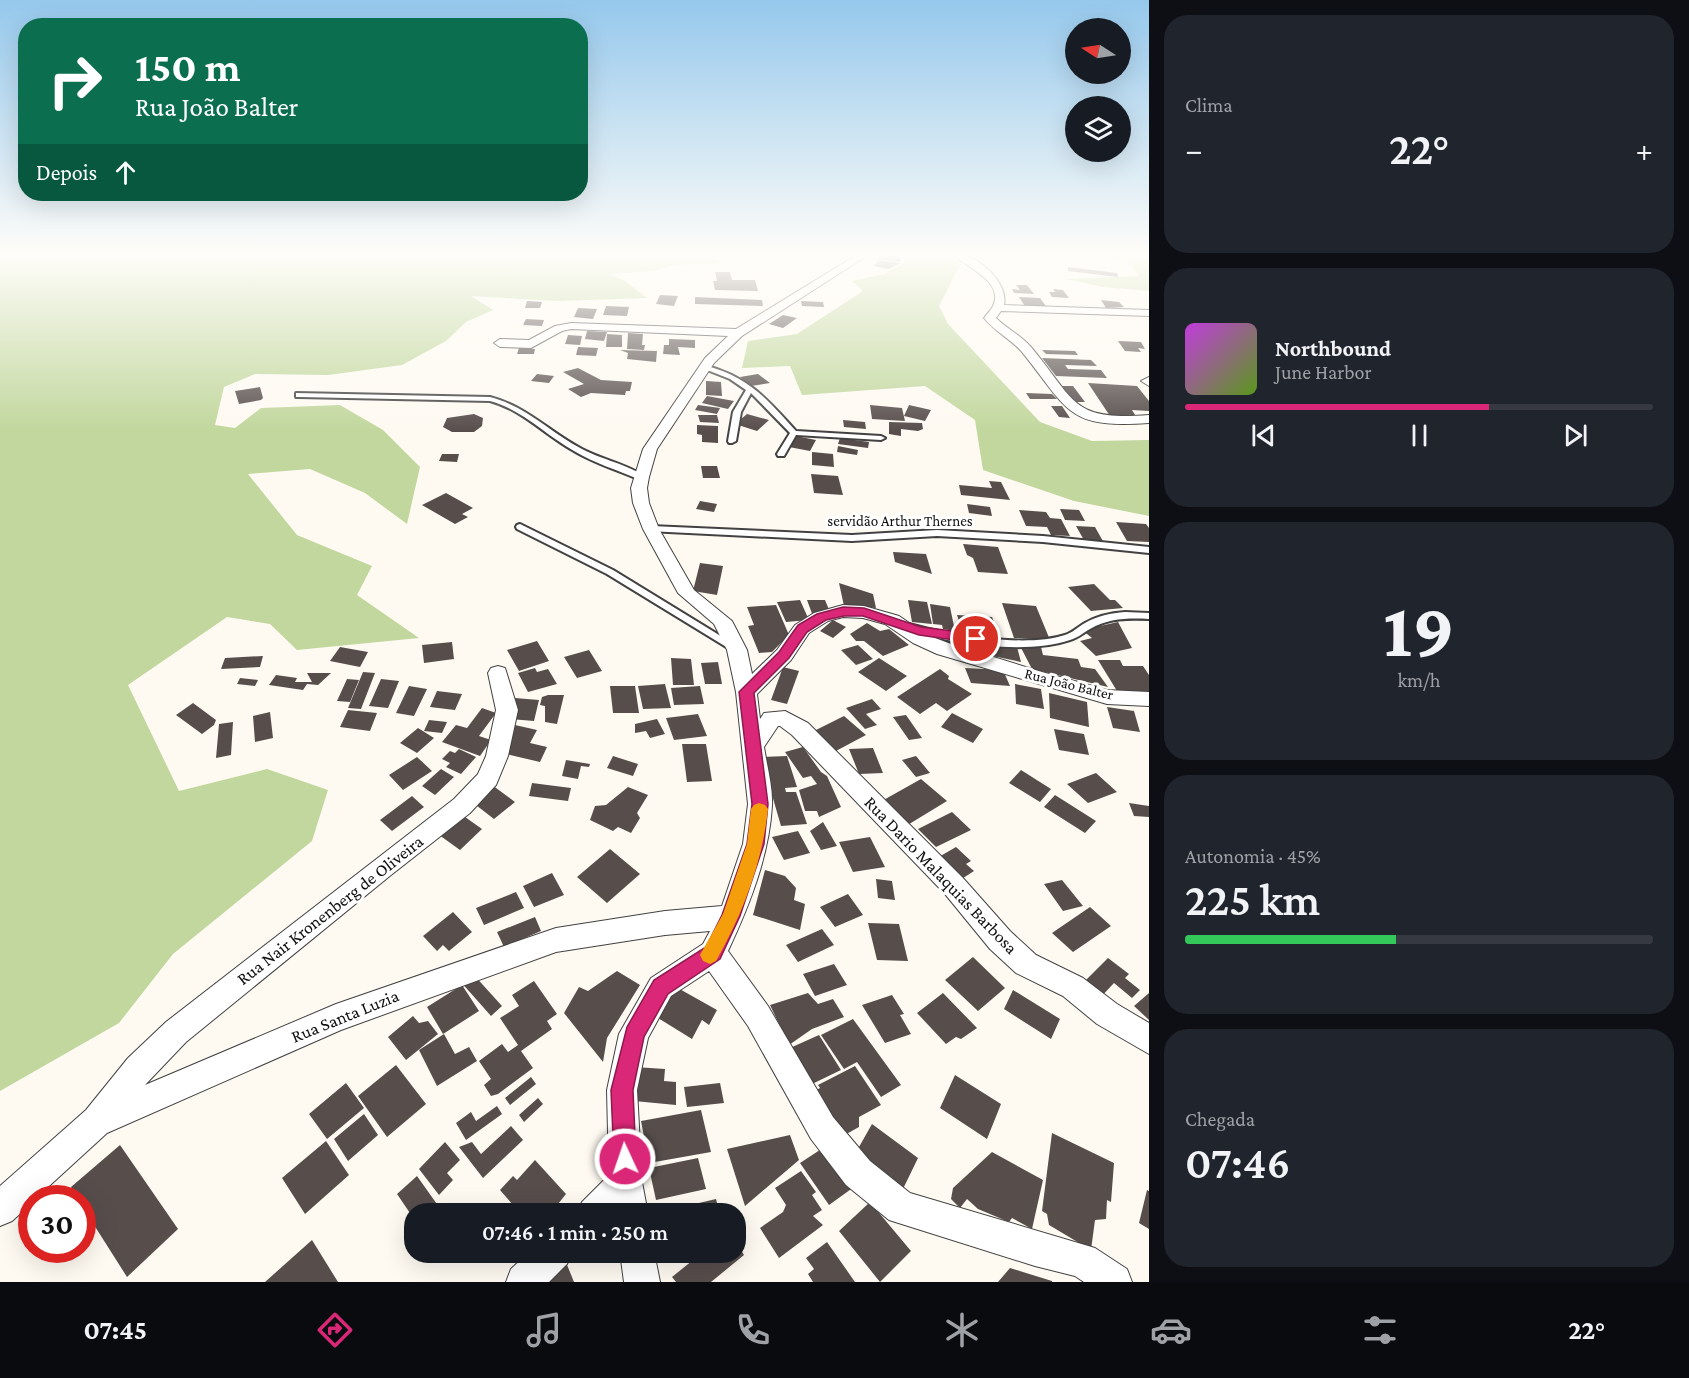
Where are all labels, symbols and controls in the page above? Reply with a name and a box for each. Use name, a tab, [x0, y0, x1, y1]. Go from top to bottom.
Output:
north arrow	[1065, 18, 1131, 84]
map controls	[1065, 18, 1131, 162]
icon: right	[36, 42, 114, 120]
text: 150 m	[135, 43, 240, 90]
text: Rua João Balter	[135, 92, 298, 122]
text: Clima	[1185, 94, 1233, 116]
button: layers	[1065, 96, 1131, 162]
text: 22°	[1389, 124, 1449, 174]
text: −	[1185, 131, 1202, 168]
text: +	[1636, 131, 1653, 168]
icon: ahead	[109, 156, 142, 189]
text: Depois	[36, 160, 97, 185]
text: Northbound	[1275, 336, 1391, 361]
text: June Harbor	[1275, 361, 1372, 383]
icon: previous	[1247, 419, 1280, 452]
icon: pause	[1403, 419, 1436, 452]
icon: next	[1559, 419, 1592, 452]
street label: servidão Arthur Thernes	[827, 513, 973, 529]
text: 19	[1383, 586, 1455, 673]
pin	[950, 613, 1001, 664]
icon: arrive	[959, 622, 992, 655]
street label: Rua João Balter	[1023, 665, 1116, 704]
text: km/h	[1397, 669, 1441, 691]
street label: Rua Dario Malaquias Barbosa	[860, 792, 1022, 958]
street label: Rua Nair Kronenberg de Oliveira	[233, 831, 427, 989]
text: Autonomia · 45%	[1185, 845, 1321, 867]
text: 225 km	[1185, 875, 1320, 925]
street label: Rua Santa Luzia	[288, 985, 402, 1047]
text: Chegada	[1185, 1108, 1255, 1130]
position arrow	[593, 1127, 657, 1191]
text: 07:46	[1185, 1138, 1290, 1188]
speed limit sign: 30	[18, 1185, 96, 1263]
text: 07:46 · 1 min · 250 m	[482, 1220, 668, 1245]
icon: directions	[314, 1309, 356, 1351]
icon: music	[523, 1309, 565, 1351]
icon: phone	[732, 1309, 774, 1351]
icon: climate	[941, 1309, 983, 1351]
icon: car	[1150, 1309, 1192, 1351]
icon: filters	[1359, 1309, 1401, 1351]
text: 07:45	[84, 1315, 147, 1345]
text: 22°	[1568, 1315, 1605, 1345]

